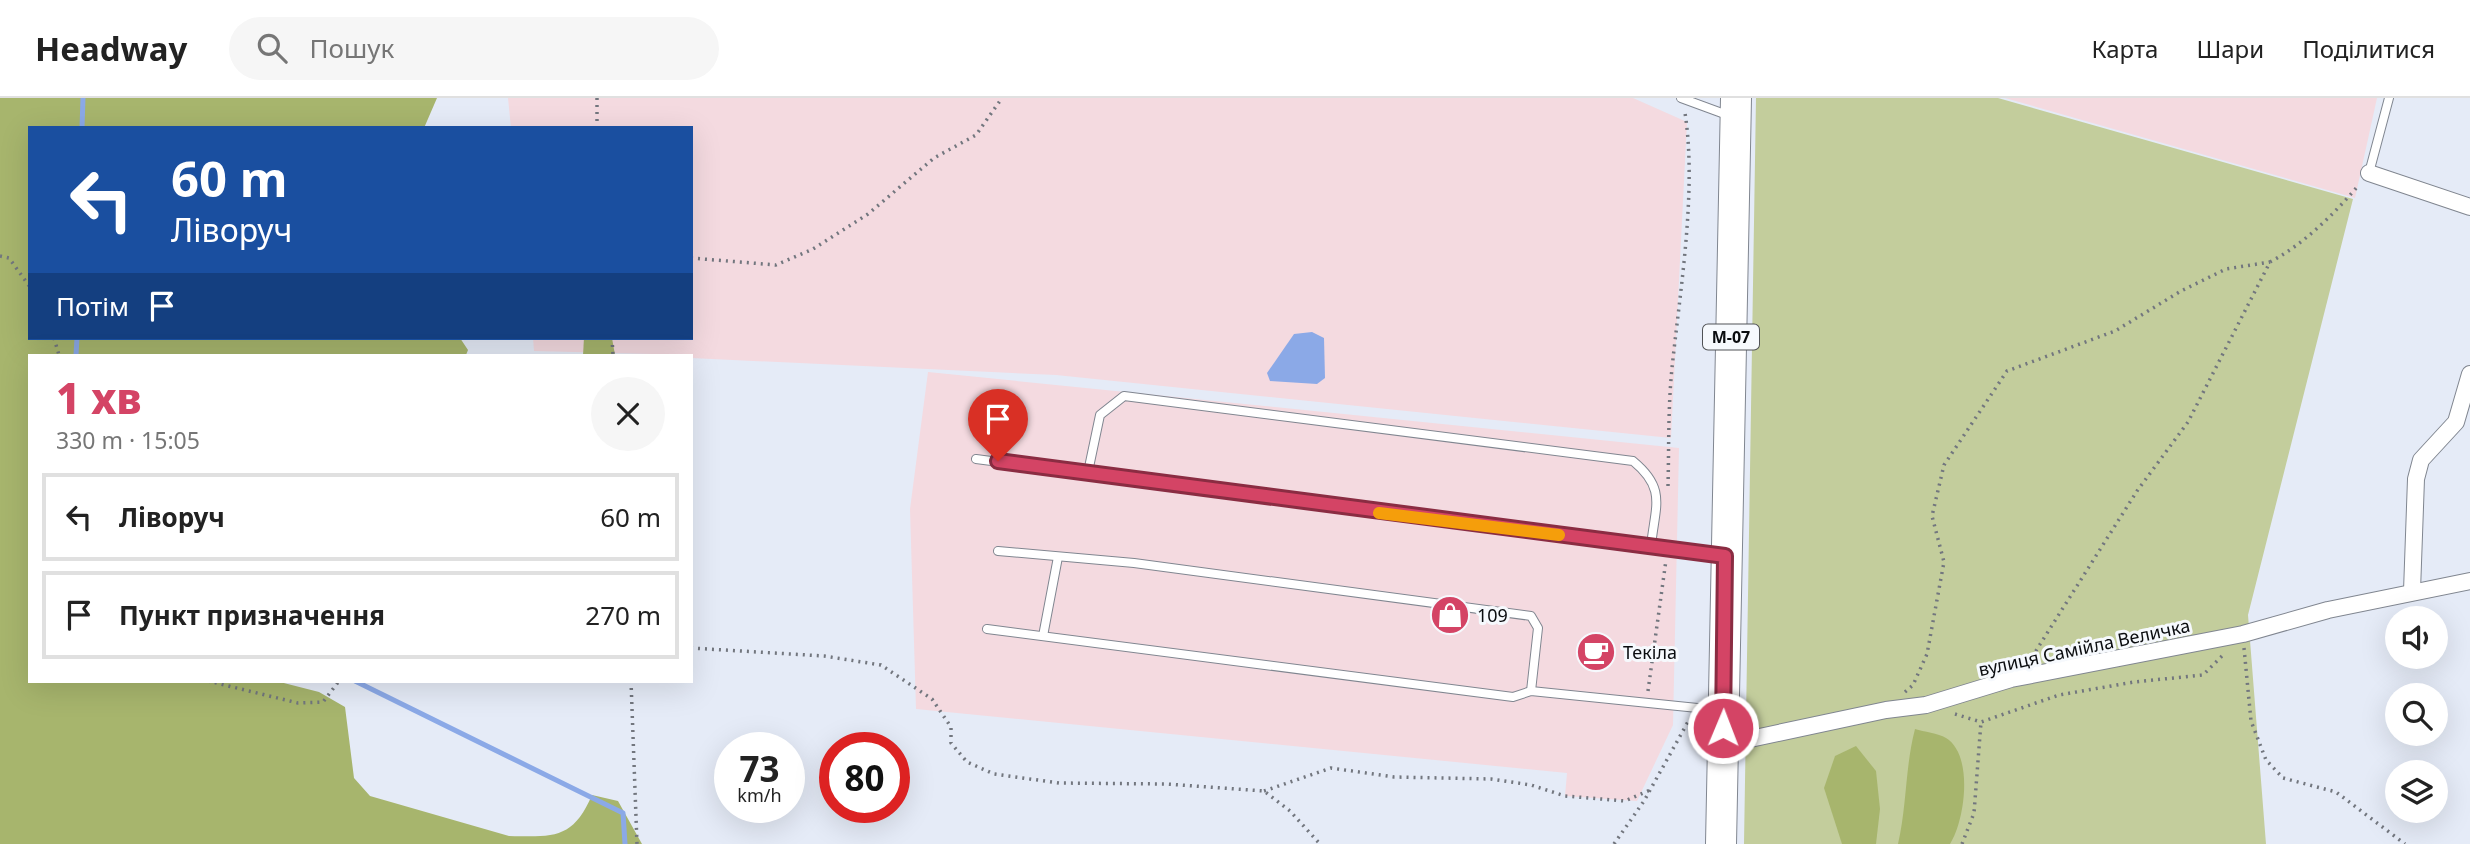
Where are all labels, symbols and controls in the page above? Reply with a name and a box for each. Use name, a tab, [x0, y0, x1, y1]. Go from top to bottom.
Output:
search box	[229, 17, 719, 80]
text: Headway	[35, 26, 187, 71]
icon: search	[253, 29, 291, 67]
text: Пошук	[309, 30, 394, 66]
text: Карта	[2091, 32, 2158, 65]
text: Шари	[2196, 32, 2264, 65]
text: Поділитися	[2302, 32, 2435, 65]
text: 60 m	[171, 145, 288, 211]
icon: left	[56, 154, 147, 245]
text: Ліворуч	[171, 208, 292, 251]
icon: arrive	[143, 287, 181, 325]
text: Потім	[56, 288, 129, 324]
road number: М-07	[1703, 325, 1759, 350]
text: 1 хв	[56, 369, 142, 426]
button: close	[591, 377, 665, 451]
pin	[968, 389, 1028, 461]
icon: arrive	[979, 400, 1017, 438]
text: 330 m · 15:05	[56, 424, 200, 456]
icon: left	[60, 498, 98, 536]
text: Ліворуч	[119, 499, 225, 535]
text: 60 m	[600, 499, 661, 535]
shop icon: 109	[1429, 594, 1471, 636]
icon: arrive	[60, 596, 98, 634]
text: Пункт призначення	[119, 597, 385, 633]
text: 270 m	[585, 597, 661, 633]
place label: 109	[1477, 603, 1508, 627]
map controls	[2385, 606, 2448, 823]
button: sound	[2385, 606, 2448, 669]
street label: вулиця Самійла Величка	[1976, 613, 2192, 681]
cafe icon: Текіла	[1575, 631, 1617, 673]
place label: Текіла	[1623, 640, 1677, 664]
button: search	[2385, 683, 2448, 746]
position arrow	[1686, 691, 1760, 765]
speed limit sign: 80	[819, 732, 910, 823]
text: 73	[739, 745, 780, 792]
button: layers	[2385, 760, 2448, 823]
text: km/h	[737, 783, 782, 807]

